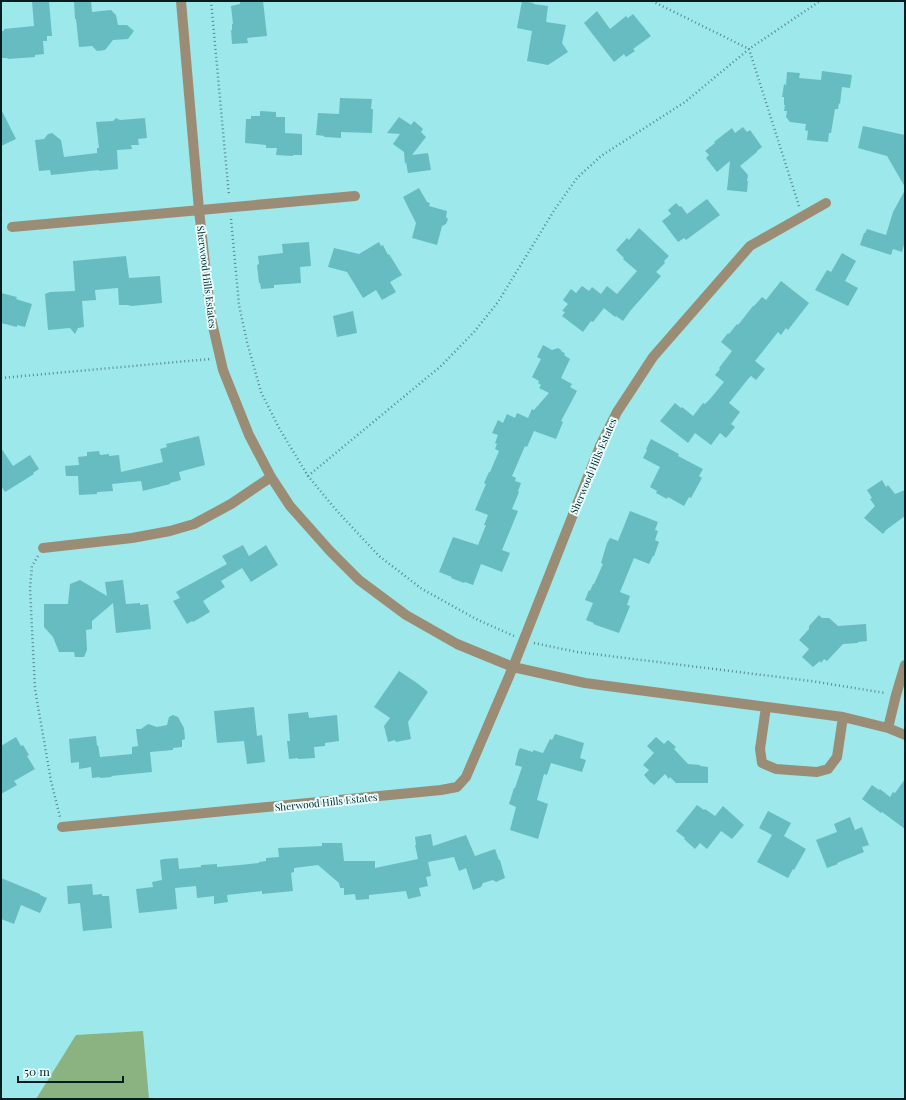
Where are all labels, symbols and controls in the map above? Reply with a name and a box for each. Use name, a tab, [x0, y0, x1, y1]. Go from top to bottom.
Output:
street label: Sherwood Hills Estates	[194, 225, 220, 329]
street label: Sherwood Hills Estates	[566, 416, 620, 516]
street label: Sherwood Hills Estates	[274, 790, 378, 814]
scale bar	[18, 1058, 123, 1084]
text: 50 m	[24, 1063, 50, 1079]

